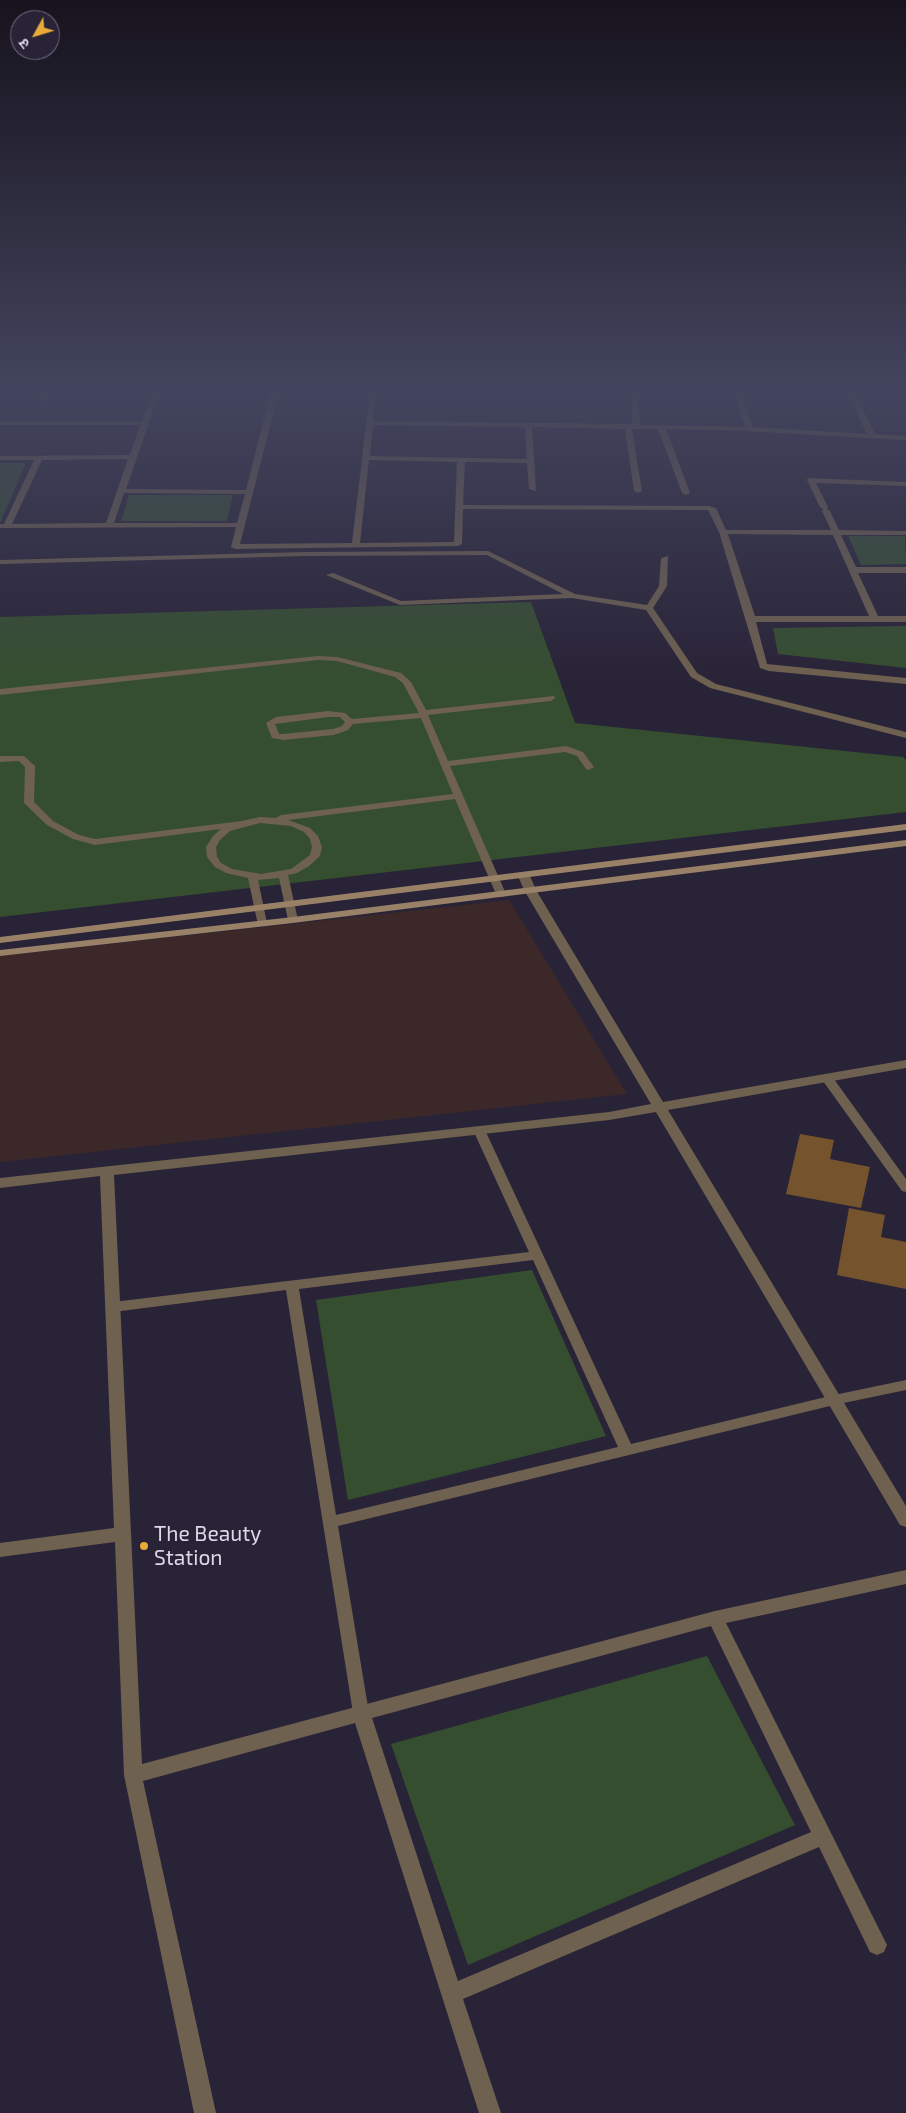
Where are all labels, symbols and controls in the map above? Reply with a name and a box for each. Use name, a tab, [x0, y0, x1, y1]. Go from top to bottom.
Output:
north arrow	[10, 10, 60, 60]
text: उ	[15, 36, 33, 53]
place label: The Beauty Station	[154, 1521, 261, 1571]
marker: The Beauty Station	[138, 1540, 150, 1552]

